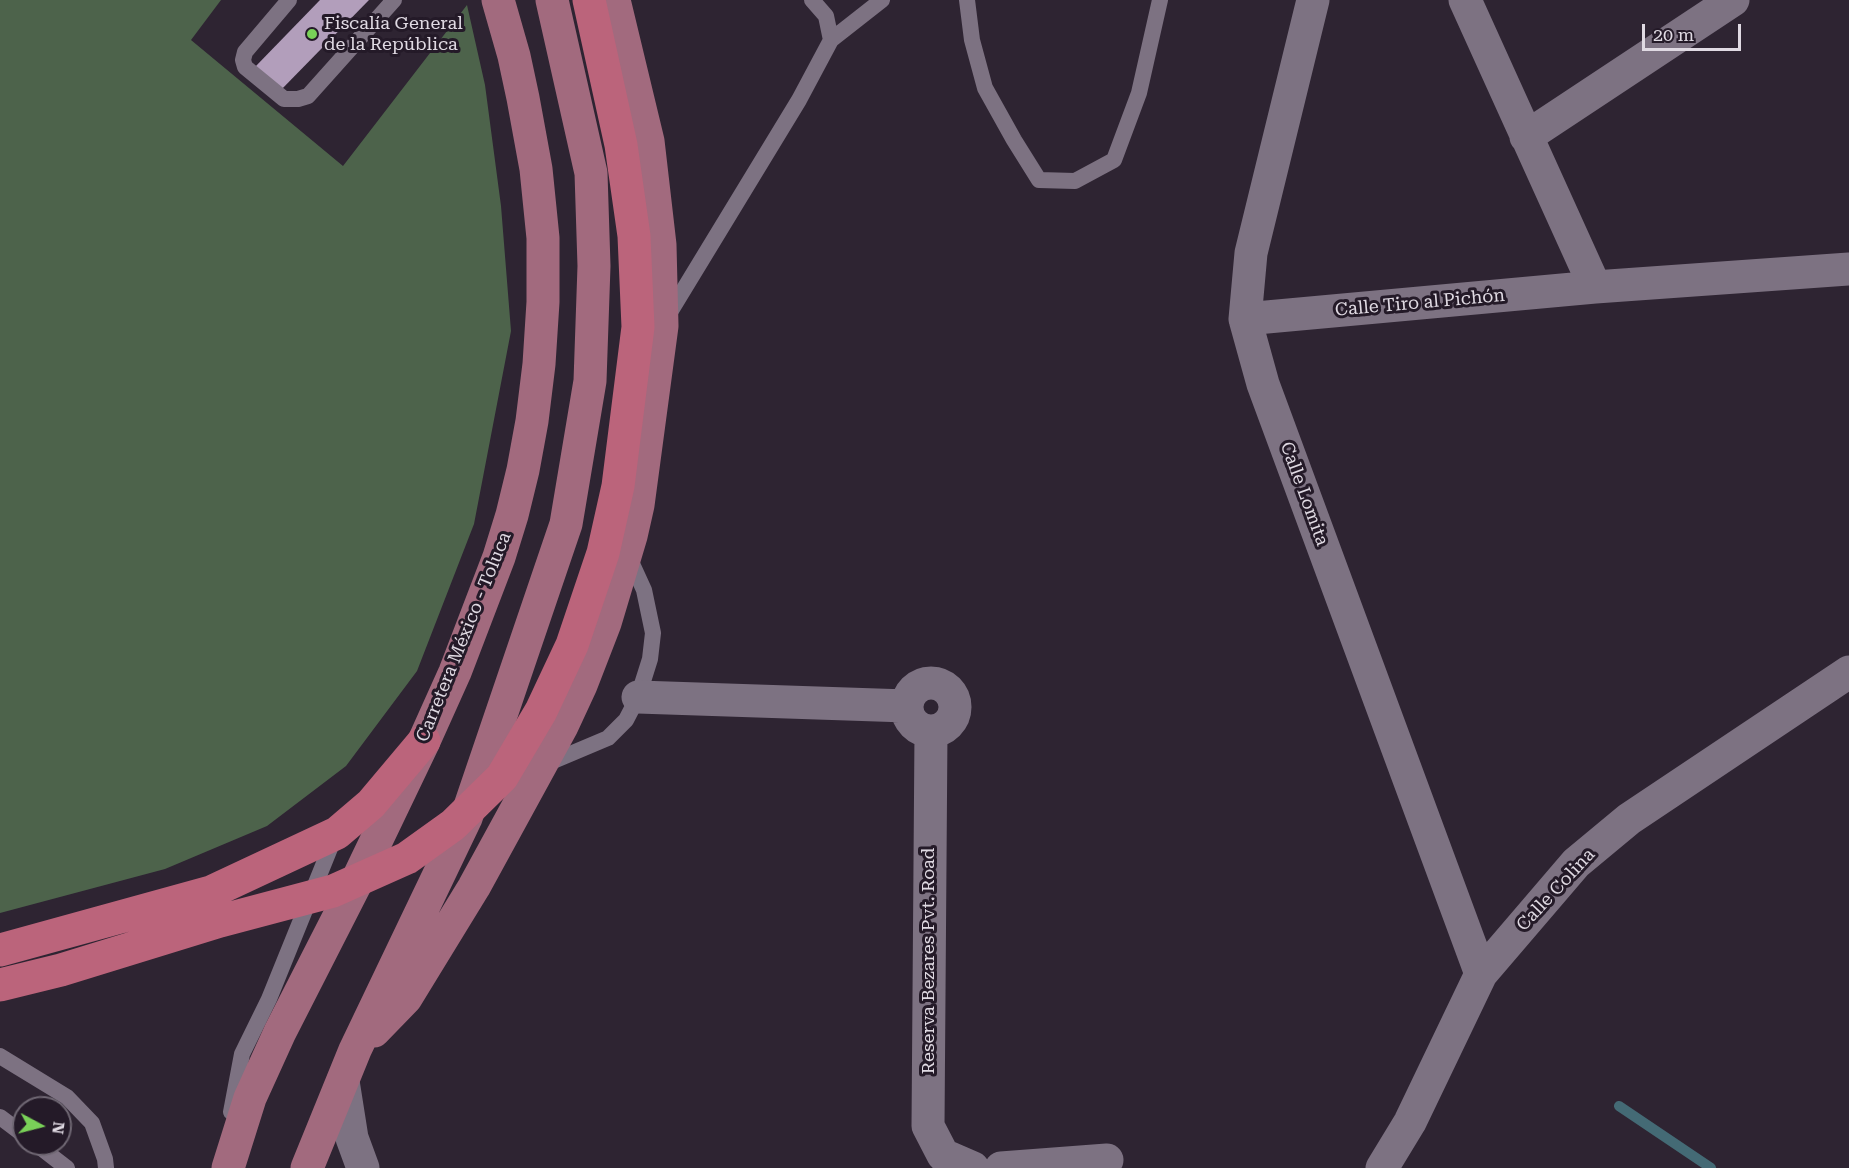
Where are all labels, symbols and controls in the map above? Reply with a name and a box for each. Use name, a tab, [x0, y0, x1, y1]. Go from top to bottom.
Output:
scale bar	[1645, 12, 1744, 50]
place label: Fiscalía General de la República	[324, 13, 463, 56]
text: 20 m	[1653, 24, 1694, 45]
marker: Fiscalía General de la República	[305, 27, 319, 41]
street label: Calle Tiro al Pichón	[1334, 285, 1506, 321]
street label: Calle Lomita	[1275, 439, 1333, 549]
street label: Carretera México - Toluca	[412, 529, 516, 745]
street label: Calle Colina	[1512, 844, 1600, 936]
street label: Reserva Bezares Pvt. Road	[918, 848, 940, 1074]
north arrow	[12, 1096, 72, 1156]
text: N	[48, 1121, 69, 1135]

